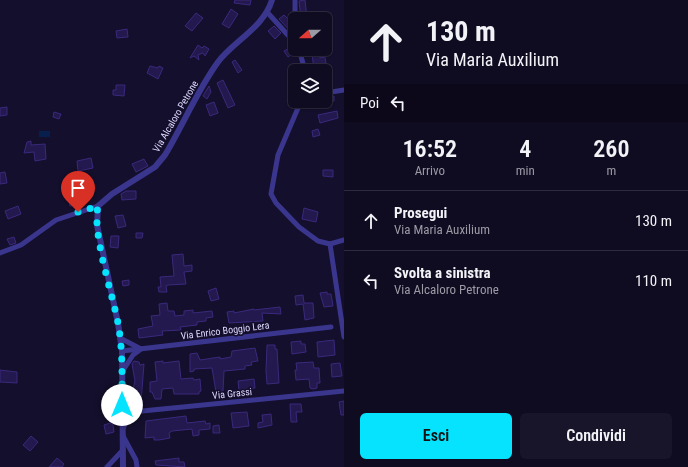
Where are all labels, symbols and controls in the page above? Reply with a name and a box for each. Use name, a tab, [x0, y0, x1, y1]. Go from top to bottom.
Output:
north arrow	[288, 12, 332, 56]
map controls	[288, 12, 332, 108]
text: 130 m	[426, 15, 496, 48]
icon: ahead	[360, 16, 412, 68]
text: Via Maria Auxilium	[426, 49, 559, 70]
button: layers	[288, 64, 332, 108]
street label: Via Alcaloro Petrone	[151, 78, 201, 154]
icon: left	[387, 92, 409, 114]
text: Poi	[360, 94, 379, 112]
text: 16:52	[403, 135, 457, 163]
text: 4	[519, 135, 531, 163]
text: 260	[593, 135, 629, 163]
text: Arrivo	[415, 163, 445, 178]
text: min	[516, 163, 535, 178]
text: m	[606, 163, 616, 178]
pin	[61, 171, 95, 212]
icon: arrive	[67, 177, 89, 199]
text: Prosegui	[394, 204, 447, 222]
icon: ahead	[360, 210, 382, 232]
text: 130 m	[635, 212, 672, 230]
text: Via Maria Auxilium	[394, 222, 490, 237]
text: Svolta a sinistra	[394, 264, 491, 282]
icon: left	[360, 270, 382, 292]
text: 110 m	[635, 272, 672, 290]
text: Via Alcaloro Petrone	[394, 282, 499, 297]
street label: Via Enrico Boggio Lera	[180, 320, 270, 341]
position arrow	[101, 384, 143, 426]
street label: Via Grassi	[212, 386, 252, 401]
button: Esci	[360, 413, 512, 459]
button: Condividi	[520, 413, 672, 459]

